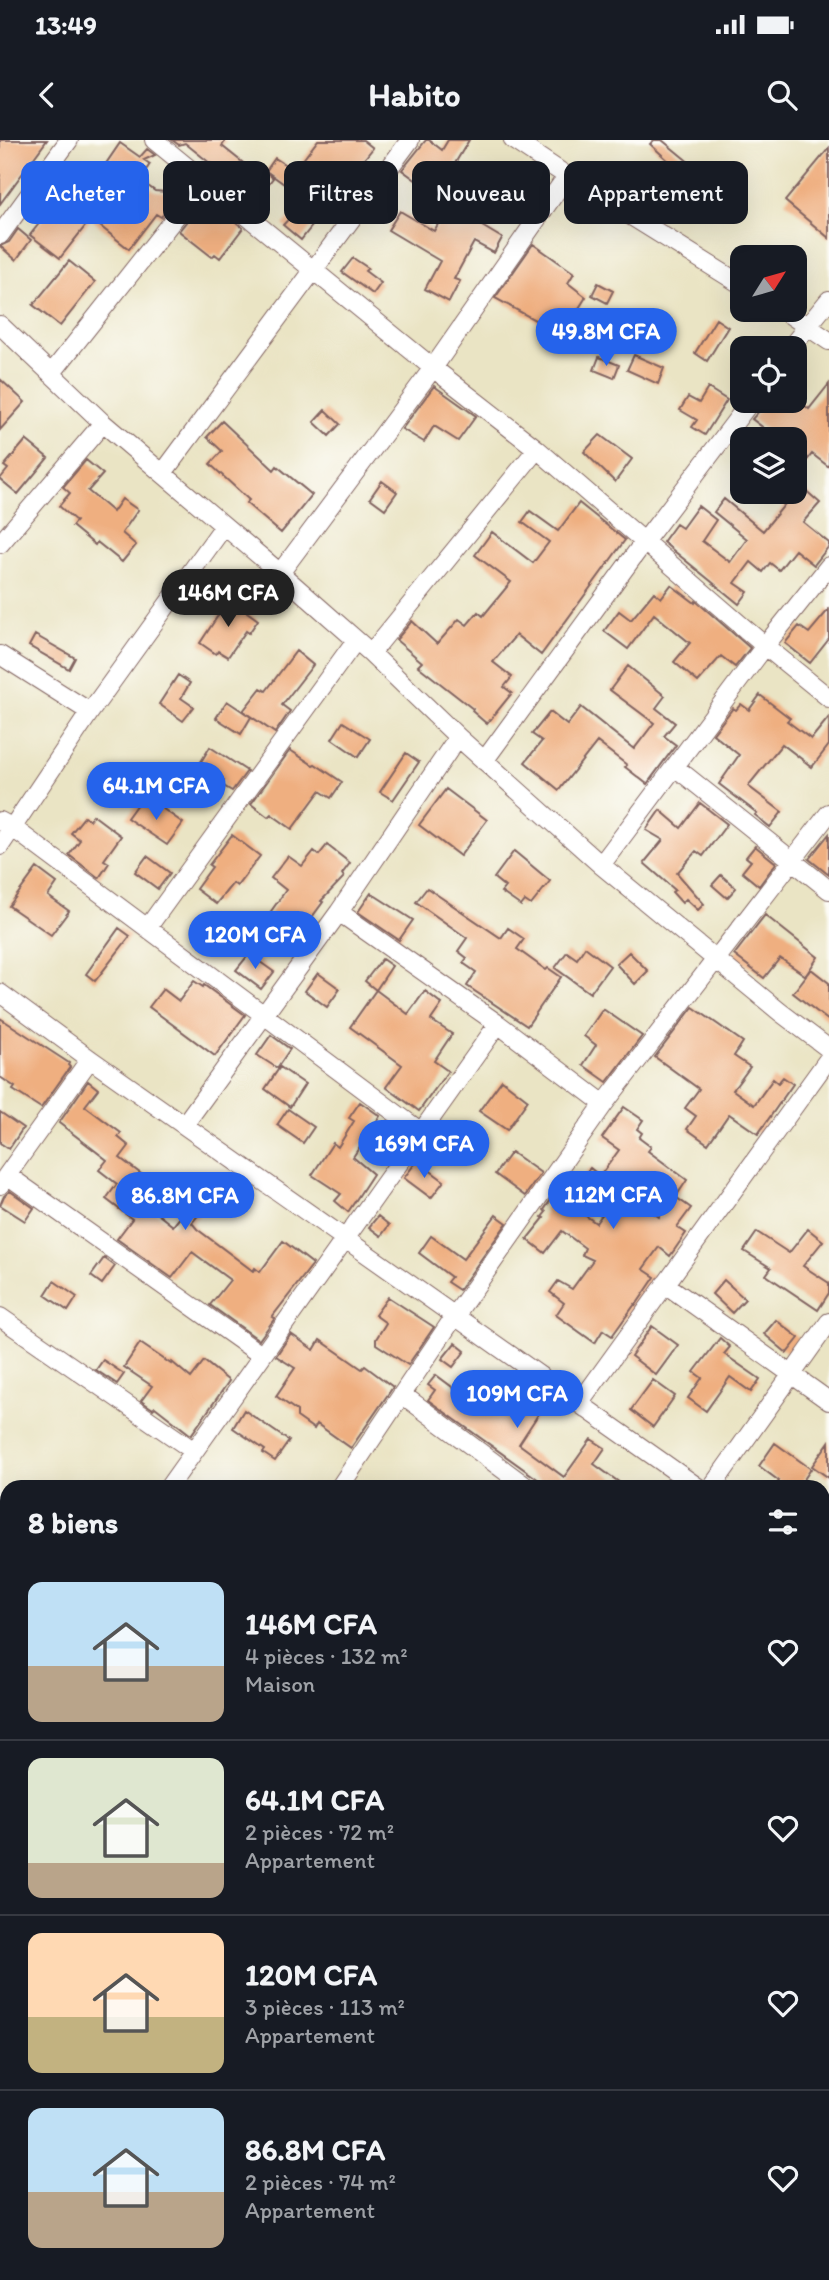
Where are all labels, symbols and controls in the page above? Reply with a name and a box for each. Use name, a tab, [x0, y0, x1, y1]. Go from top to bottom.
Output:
text: 13:49	[35, 9, 97, 41]
icon: back	[28, 76, 66, 114]
text: Habito	[369, 76, 460, 114]
icon: search	[763, 76, 801, 114]
chip: Acheter	[21, 161, 149, 224]
chip: Louer	[163, 161, 270, 224]
chip: Filtres	[284, 161, 398, 224]
chip: Nouveau	[412, 161, 550, 224]
chip: Appartement	[564, 161, 748, 224]
north arrow	[730, 245, 807, 322]
map controls	[730, 245, 807, 504]
pin: 49.8M CFA	[526, 308, 686, 368]
text: 49.8M CFA	[552, 317, 660, 345]
button: locate	[730, 336, 807, 413]
button: layers	[730, 427, 807, 504]
pin: 146M CFA	[156, 570, 300, 629]
text: 146M CFA	[177, 578, 279, 606]
pin: 64.1M CFA	[76, 762, 236, 822]
text: 64.1M CFA	[103, 771, 209, 799]
pin: 120M CFA	[183, 912, 327, 971]
text: 120M CFA	[204, 920, 306, 948]
pin: 169M CFA	[352, 1121, 496, 1180]
text: 169M CFA	[374, 1129, 474, 1157]
pin: 86.8M CFA	[105, 1172, 265, 1232]
pin: 112M CFA	[541, 1172, 685, 1231]
text: 112M CFA	[564, 1180, 662, 1208]
text: 86.8M CFA	[131, 1181, 239, 1209]
pin: 109M CFA	[445, 1370, 589, 1430]
text: 109M CFA	[466, 1379, 568, 1407]
icon: filters	[764, 1503, 802, 1541]
text: 8 biens	[28, 1504, 118, 1541]
text: 146M CFA	[245, 1605, 377, 1642]
icon: home	[84, 1610, 168, 1694]
icon: heart	[764, 1633, 802, 1671]
text: 4 pièces · 132 m²	[245, 1642, 408, 1670]
text: Maison	[245, 1670, 315, 1698]
text: 64.1M CFA	[245, 1781, 384, 1818]
icon: home	[84, 1786, 168, 1870]
icon: heart	[764, 1809, 802, 1847]
text: 2 pièces · 72 m²	[245, 1818, 394, 1846]
text: Appartement	[245, 1846, 375, 1874]
text: 120M CFA	[245, 1956, 377, 1993]
icon: home	[84, 1961, 168, 2045]
icon: heart	[764, 1984, 802, 2022]
text: 3 pièces · 113 m²	[245, 1993, 405, 2021]
text: Appartement	[245, 2021, 375, 2049]
text: 86.8M CFA	[245, 2131, 385, 2168]
icon: home	[84, 2136, 168, 2220]
icon: heart	[764, 2159, 802, 2197]
text: 2 pièces · 74 m²	[245, 2168, 396, 2196]
text: Appartement	[245, 2196, 375, 2224]

